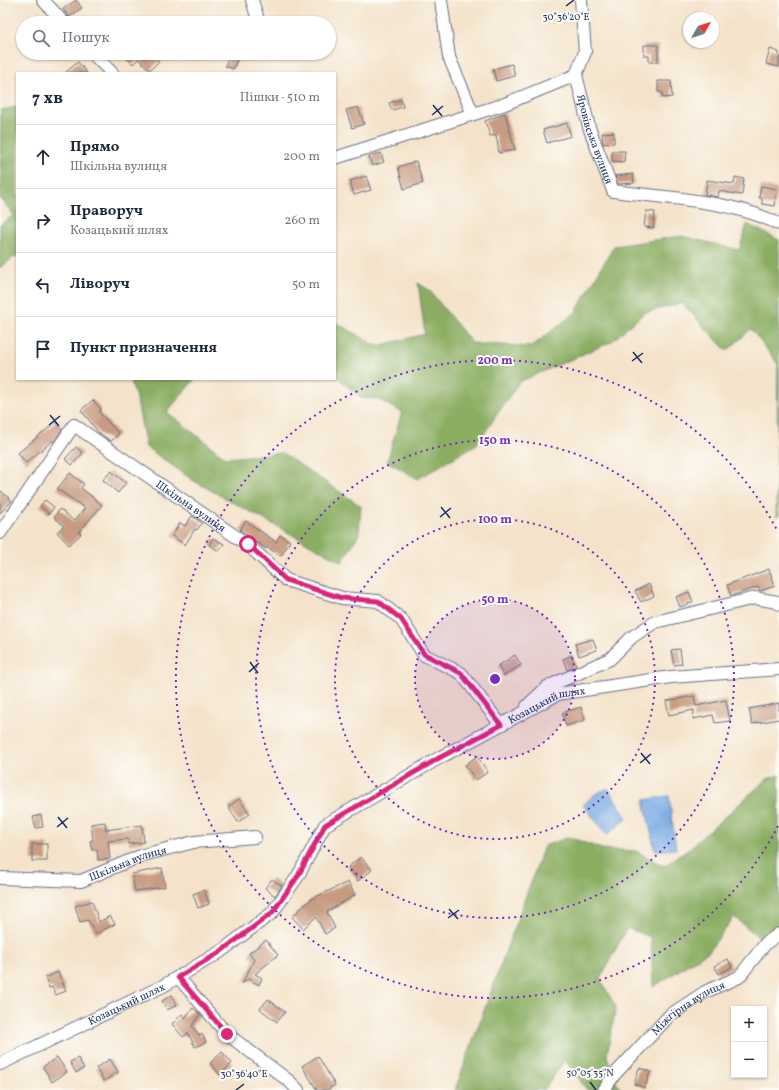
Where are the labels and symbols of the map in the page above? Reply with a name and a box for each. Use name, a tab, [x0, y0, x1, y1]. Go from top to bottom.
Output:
text: 30°36'20"E	[542, 10, 590, 24]
north arrow	[683, 12, 719, 48]
street label: Яровівська вулиця	[572, 93, 616, 187]
text: 200 m	[477, 353, 513, 369]
text: 150 m	[479, 433, 511, 449]
street label: Шкільна вулиця	[152, 477, 228, 537]
text: 100 m	[478, 512, 512, 528]
route start	[239, 535, 257, 553]
text: 50 m	[481, 592, 509, 608]
centre of rings	[488, 672, 502, 686]
street label: Козацький шлях	[506, 684, 587, 728]
street label: Шкільна вулиця	[87, 843, 169, 886]
street label: Міжгірна вулиця	[649, 978, 728, 1039]
street label: Козацький шлях	[86, 980, 168, 1030]
route end	[218, 1025, 236, 1043]
text: 50°05'35"N	[566, 1066, 614, 1080]
text: 30°36'40"E	[221, 1067, 267, 1081]

